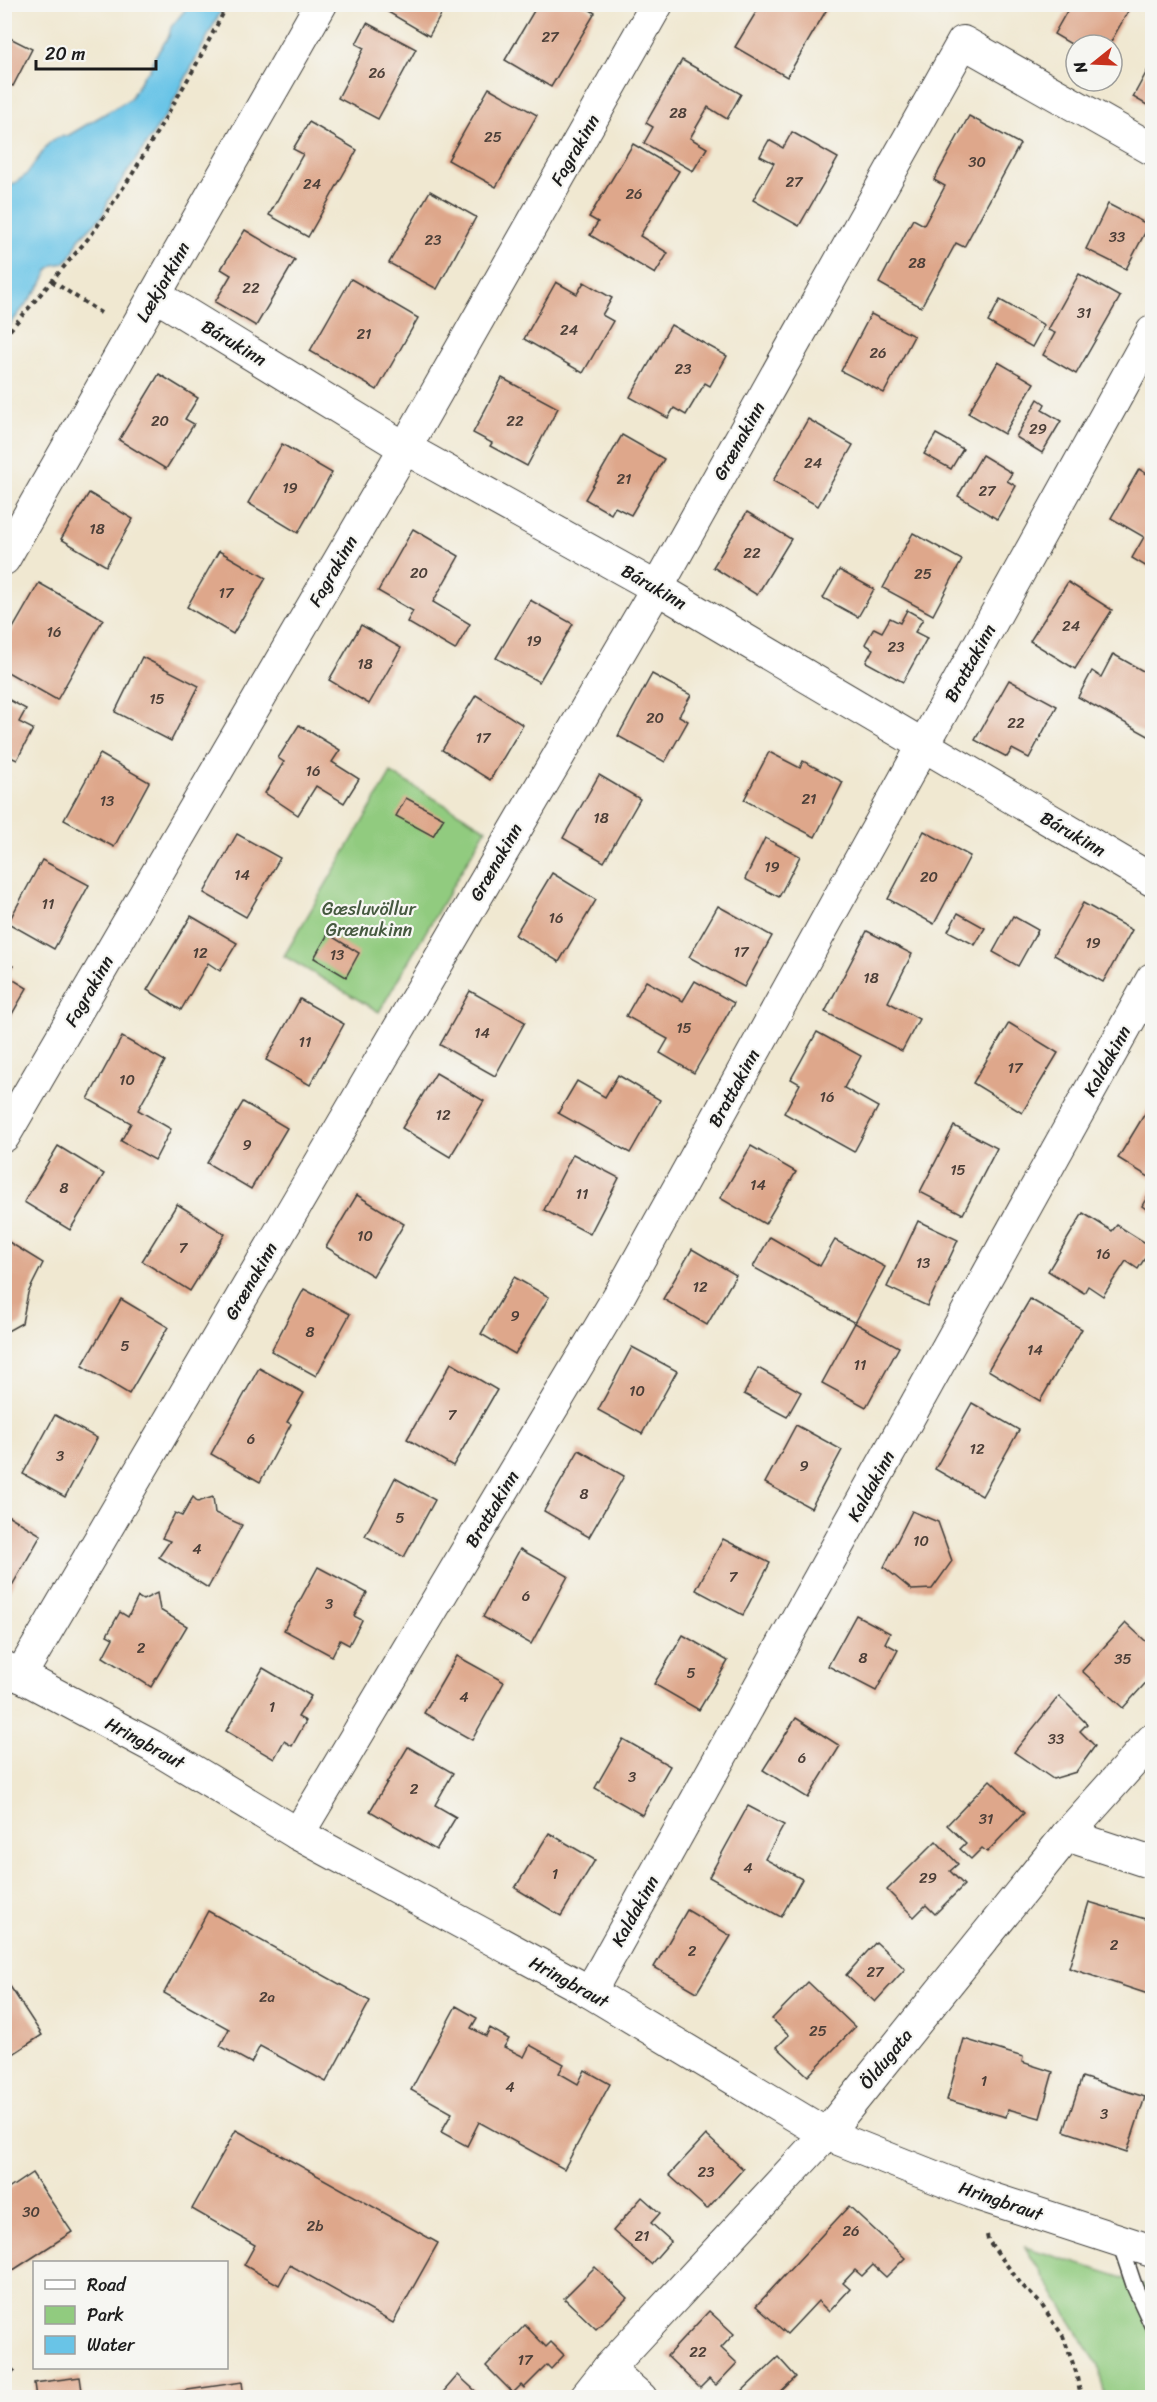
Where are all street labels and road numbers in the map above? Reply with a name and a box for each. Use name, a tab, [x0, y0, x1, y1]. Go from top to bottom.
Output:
street label: Fagrakinn	[542, 108, 609, 192]
street label: Lækjarkinn	[127, 235, 199, 328]
street label: Bárukinn	[195, 311, 273, 375]
street label: Grænakinn	[704, 395, 774, 486]
street label: Fagrakinn	[300, 529, 367, 613]
street label: Bárukinn	[615, 555, 693, 619]
street label: Brattakinn	[935, 618, 1005, 708]
street label: Bárukinn	[1034, 802, 1112, 866]
street label: Grænakinn	[461, 817, 531, 907]
street label: Fagrakinn	[56, 949, 123, 1033]
street label: Kaldakinn	[1074, 1019, 1140, 1103]
street label: Brattakinn	[699, 1043, 769, 1133]
street label: Grænakinn	[216, 1236, 286, 1326]
street label: Kaldakinn	[838, 1444, 904, 1528]
street label: Brattakinn	[456, 1464, 528, 1554]
street label: Hringbraut	[99, 1708, 191, 1778]
street label: Kaldakinn	[602, 1869, 668, 1953]
street label: Hringbraut	[523, 1947, 615, 2017]
street label: Öldugata	[851, 2021, 921, 2097]
street label: Hringbraut	[955, 2172, 1048, 2231]

